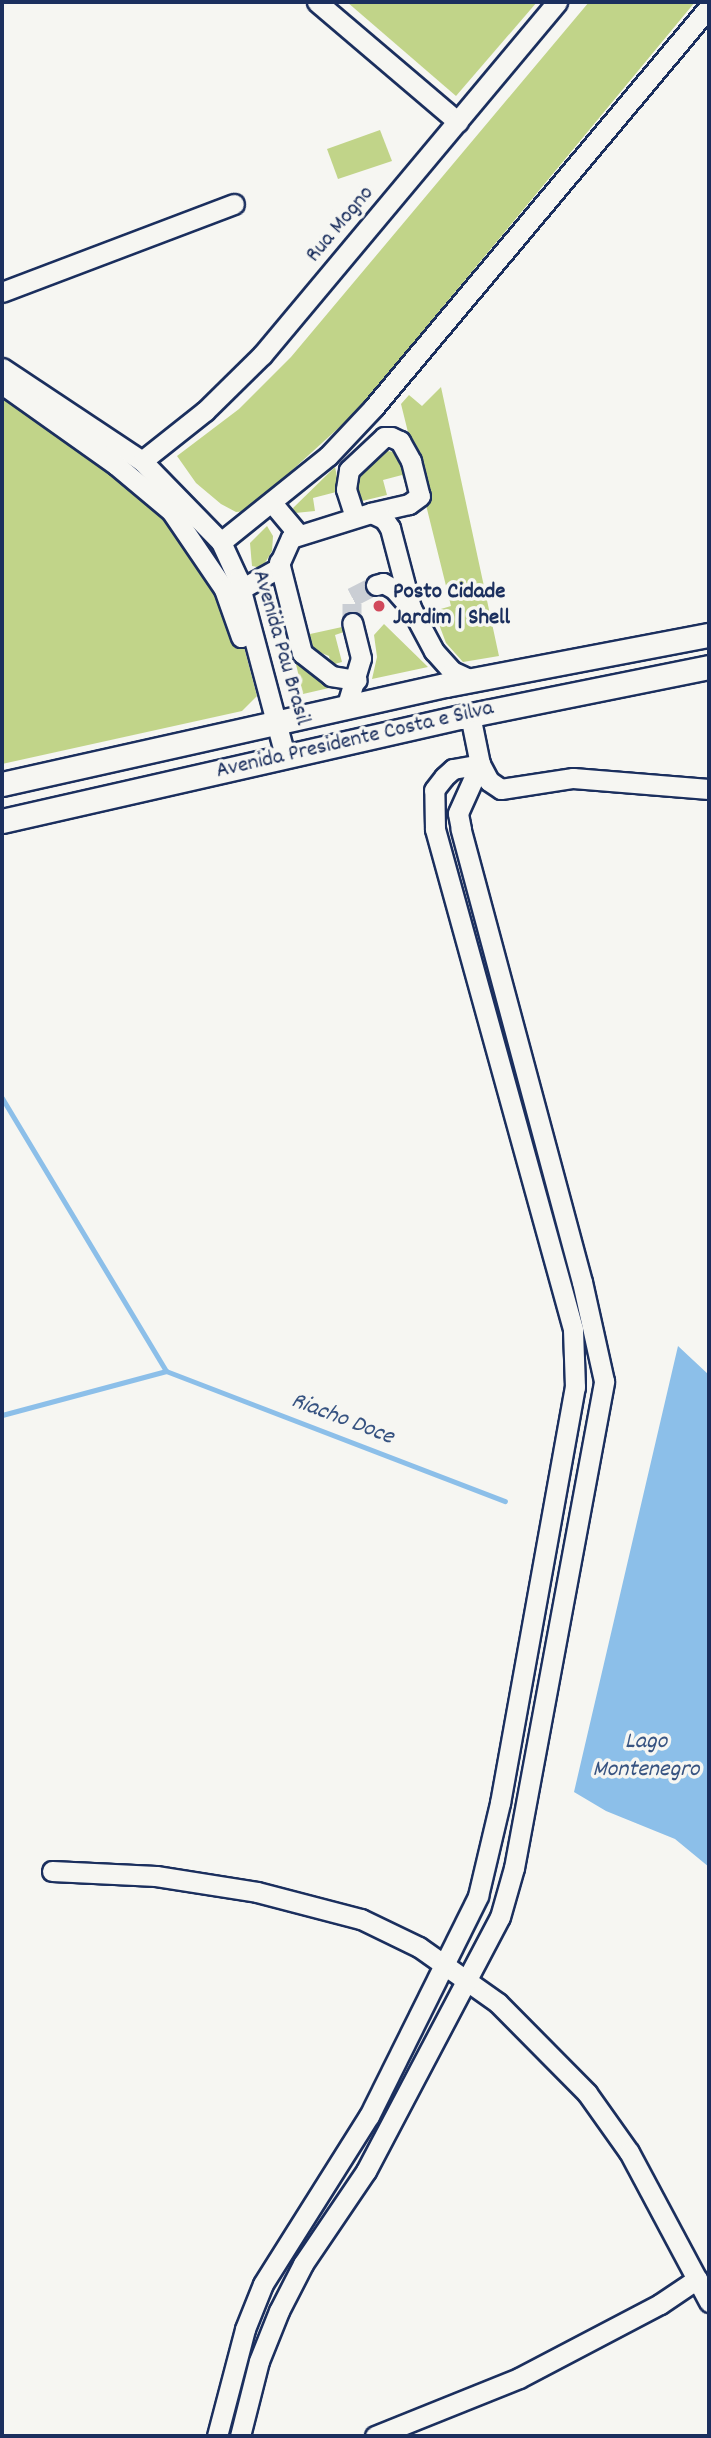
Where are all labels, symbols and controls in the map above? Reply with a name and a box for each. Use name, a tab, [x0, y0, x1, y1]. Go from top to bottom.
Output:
street label: Rua Mogno	[301, 181, 381, 269]
street label: Avenida Pau Brasil	[245, 567, 315, 729]
place label: Posto Cidade Jardim | Shell	[393, 579, 510, 633]
marker: Posto Cidade Jardim | Shell	[371, 598, 387, 614]
street label: Avenida Presidente Costa e Silva	[214, 696, 496, 786]
water label: Riacho Doce	[287, 1387, 397, 1453]
water label: Lago Montenegro	[593, 1729, 699, 1785]

